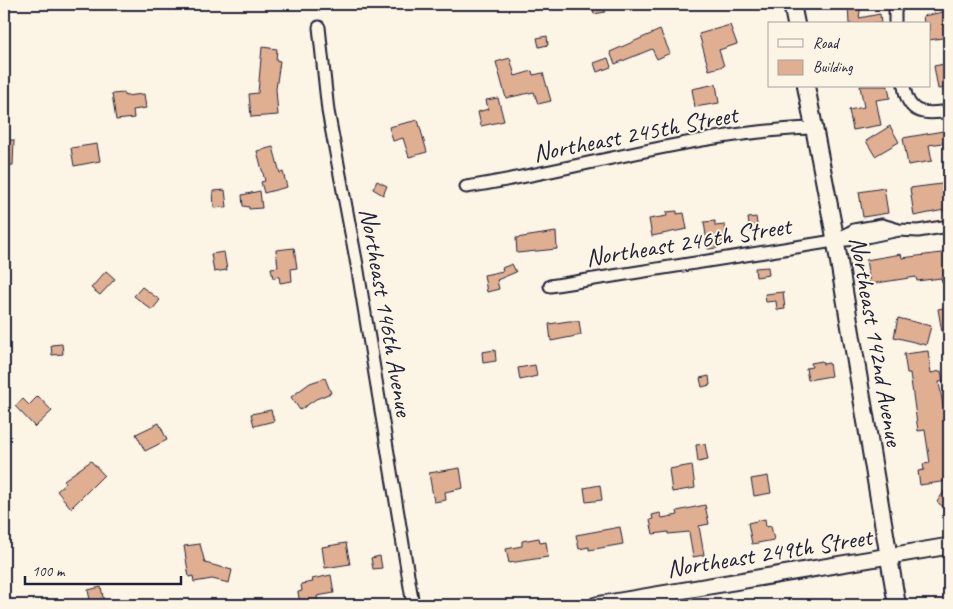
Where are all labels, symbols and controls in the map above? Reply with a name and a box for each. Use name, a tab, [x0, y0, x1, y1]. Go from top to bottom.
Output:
legend	[768, 22, 930, 88]
text: Road	[813, 34, 840, 53]
text: Building	[813, 58, 853, 77]
street label: Northeast 245th Street	[531, 98, 743, 169]
street label: Northeast 146th Avenue	[352, 206, 420, 421]
street label: Northeast 246th Street	[583, 210, 796, 274]
street label: Northeast 142nd Avenue	[842, 234, 911, 450]
street label: Northeast 249th Street	[664, 521, 877, 585]
scale bar	[25, 554, 181, 586]
text: 100 m	[32, 562, 66, 581]

